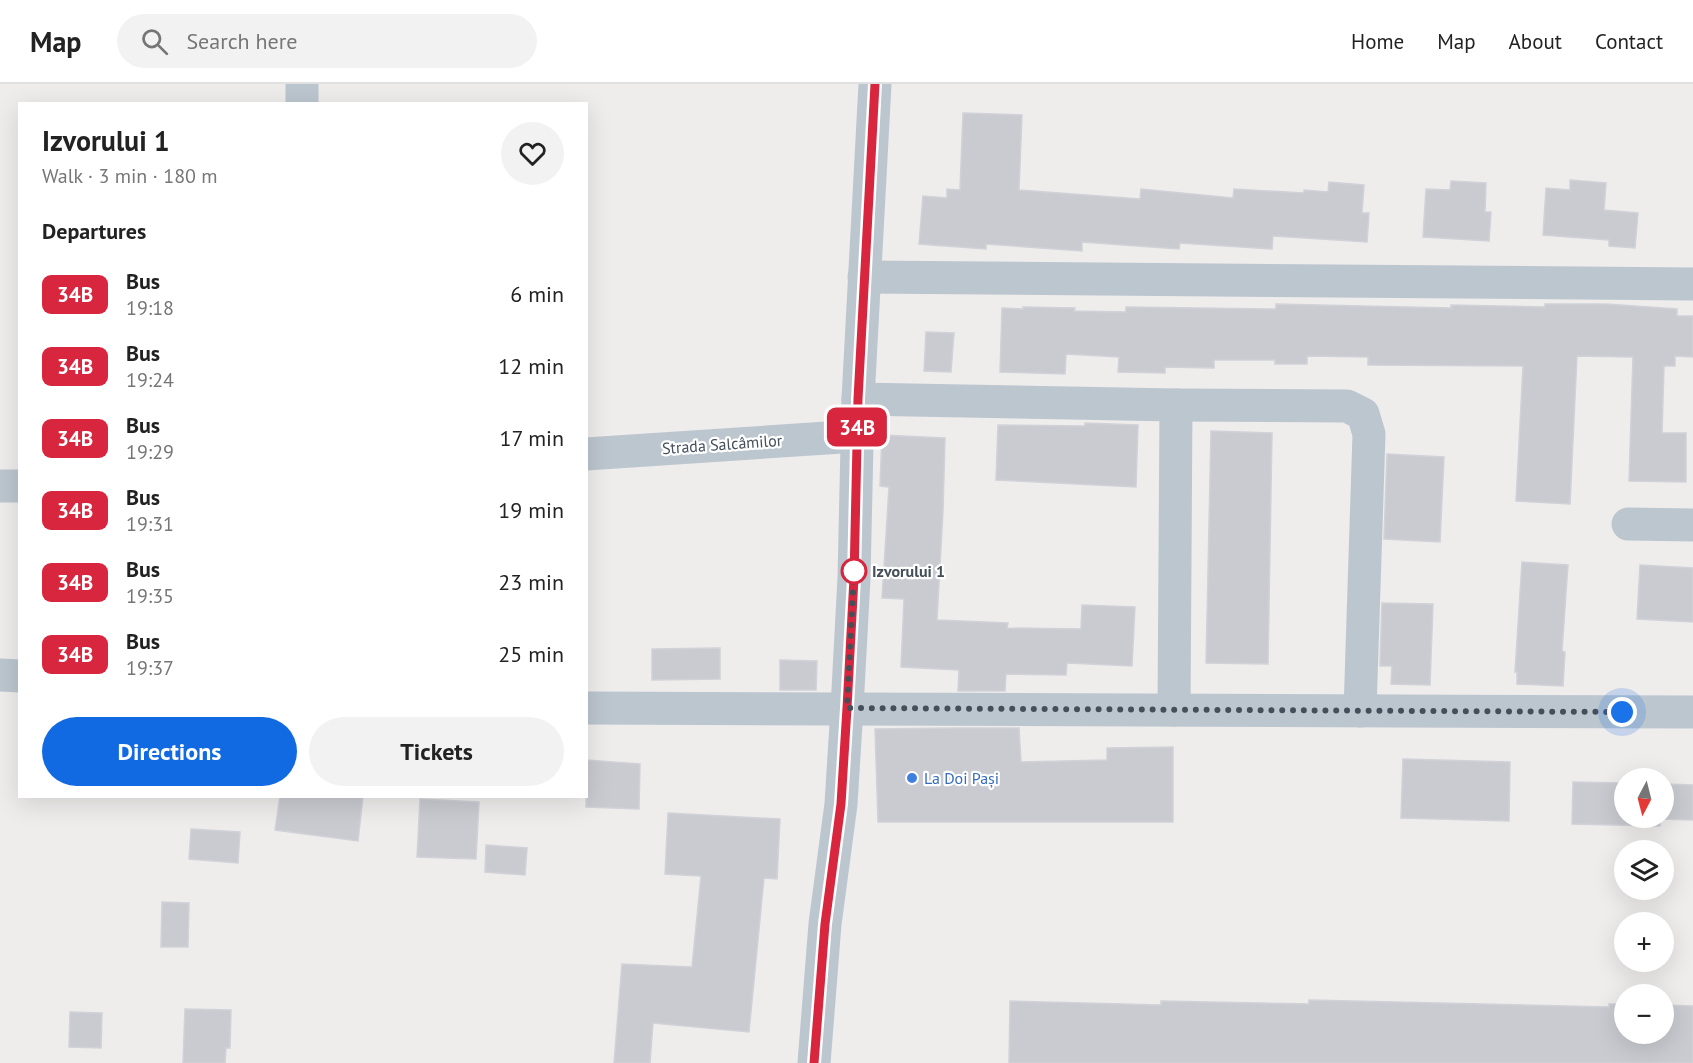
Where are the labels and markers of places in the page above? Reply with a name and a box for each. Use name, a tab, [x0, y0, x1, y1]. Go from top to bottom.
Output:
marker: Izvorului 1	[841, 558, 867, 584]
place label: Izvorului 1	[872, 561, 945, 581]
place label: La Doi Pași	[924, 768, 999, 788]
marker: La Doi Pași	[905, 771, 919, 785]

